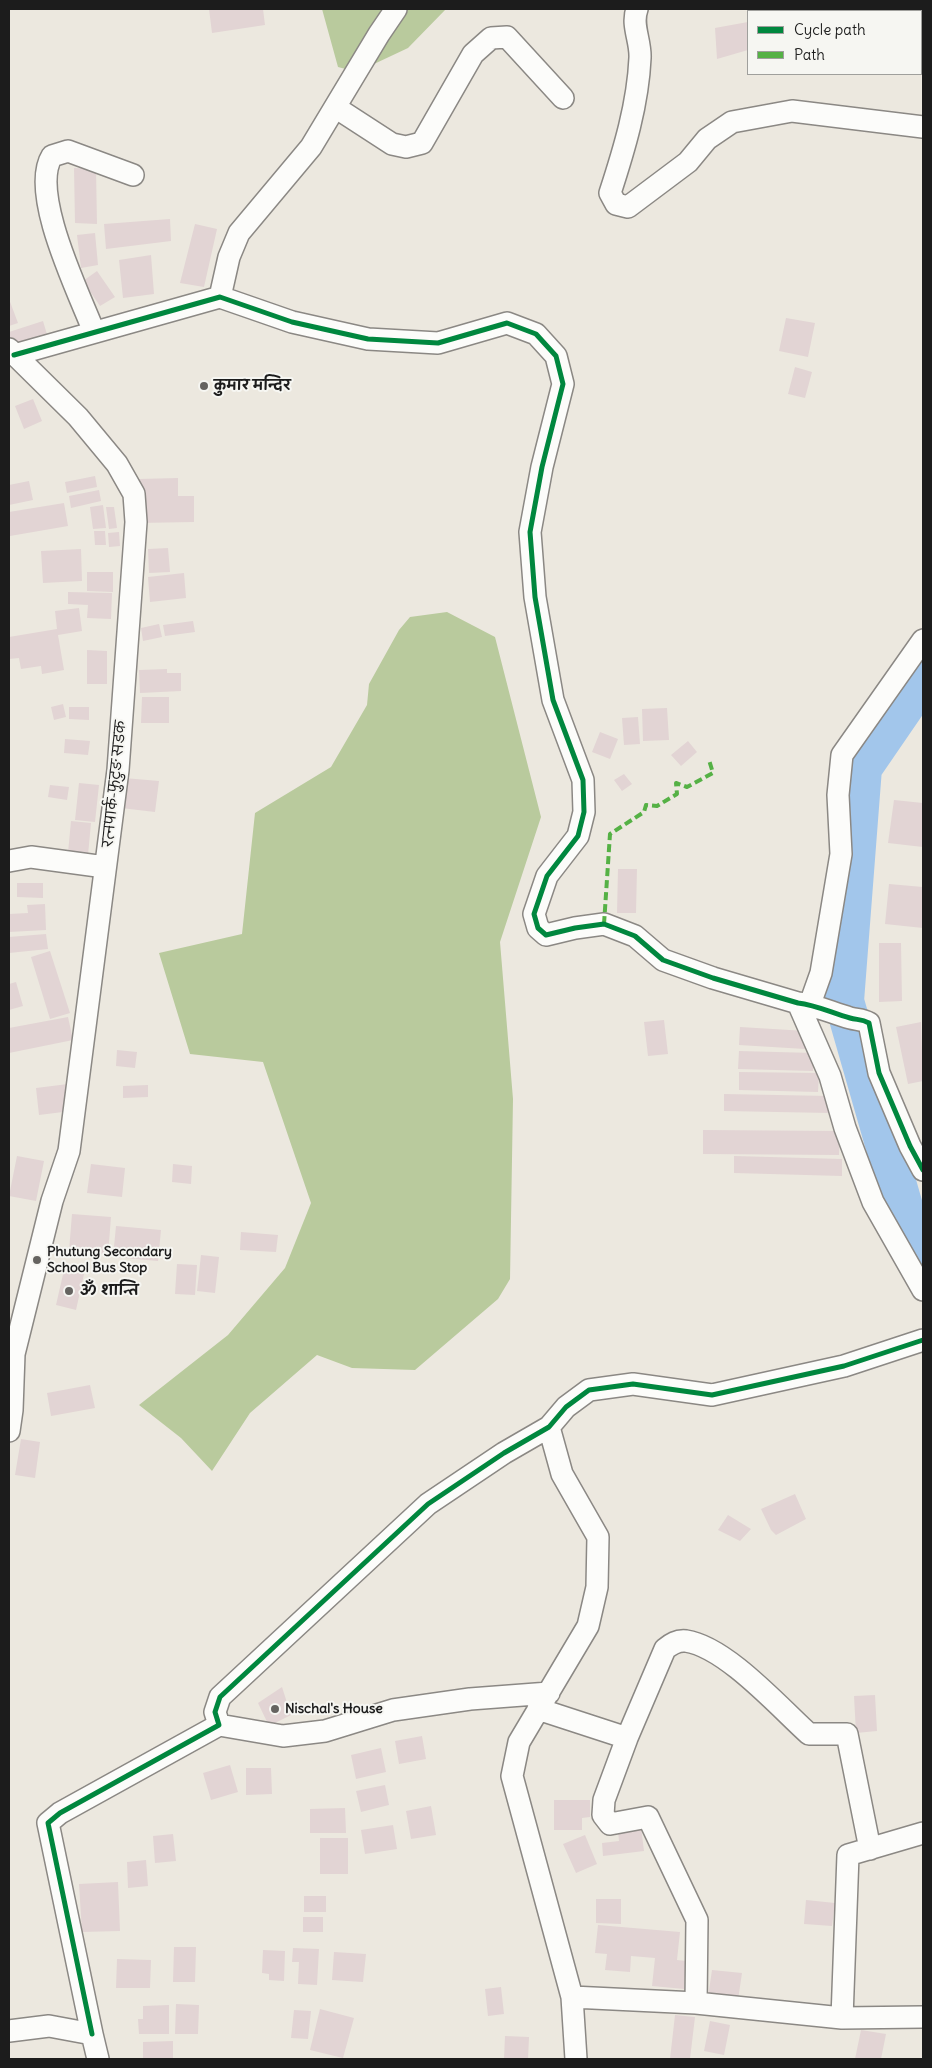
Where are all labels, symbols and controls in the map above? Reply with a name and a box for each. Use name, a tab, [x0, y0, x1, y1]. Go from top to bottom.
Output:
legend	[747, 10, 922, 75]
text: Cycle path	[794, 20, 866, 39]
text: Path	[794, 45, 825, 64]
place label: कुमार मन्दिर	[214, 378, 290, 394]
marker: कुमार मन्दिर	[198, 380, 210, 392]
street label: रत्नपार्क-फुटुङ सडक	[100, 720, 130, 848]
place label: Phutung Secondary School Bus Stop	[47, 1244, 172, 1276]
marker: Phutung Secondary School Bus Stop	[31, 1254, 43, 1266]
place label: ॐ शान्ति	[79, 1283, 138, 1299]
marker: ॐ शान्ति	[63, 1285, 75, 1297]
place label: Nischal's House	[285, 1701, 383, 1717]
marker: Nischal's House	[269, 1703, 281, 1715]

